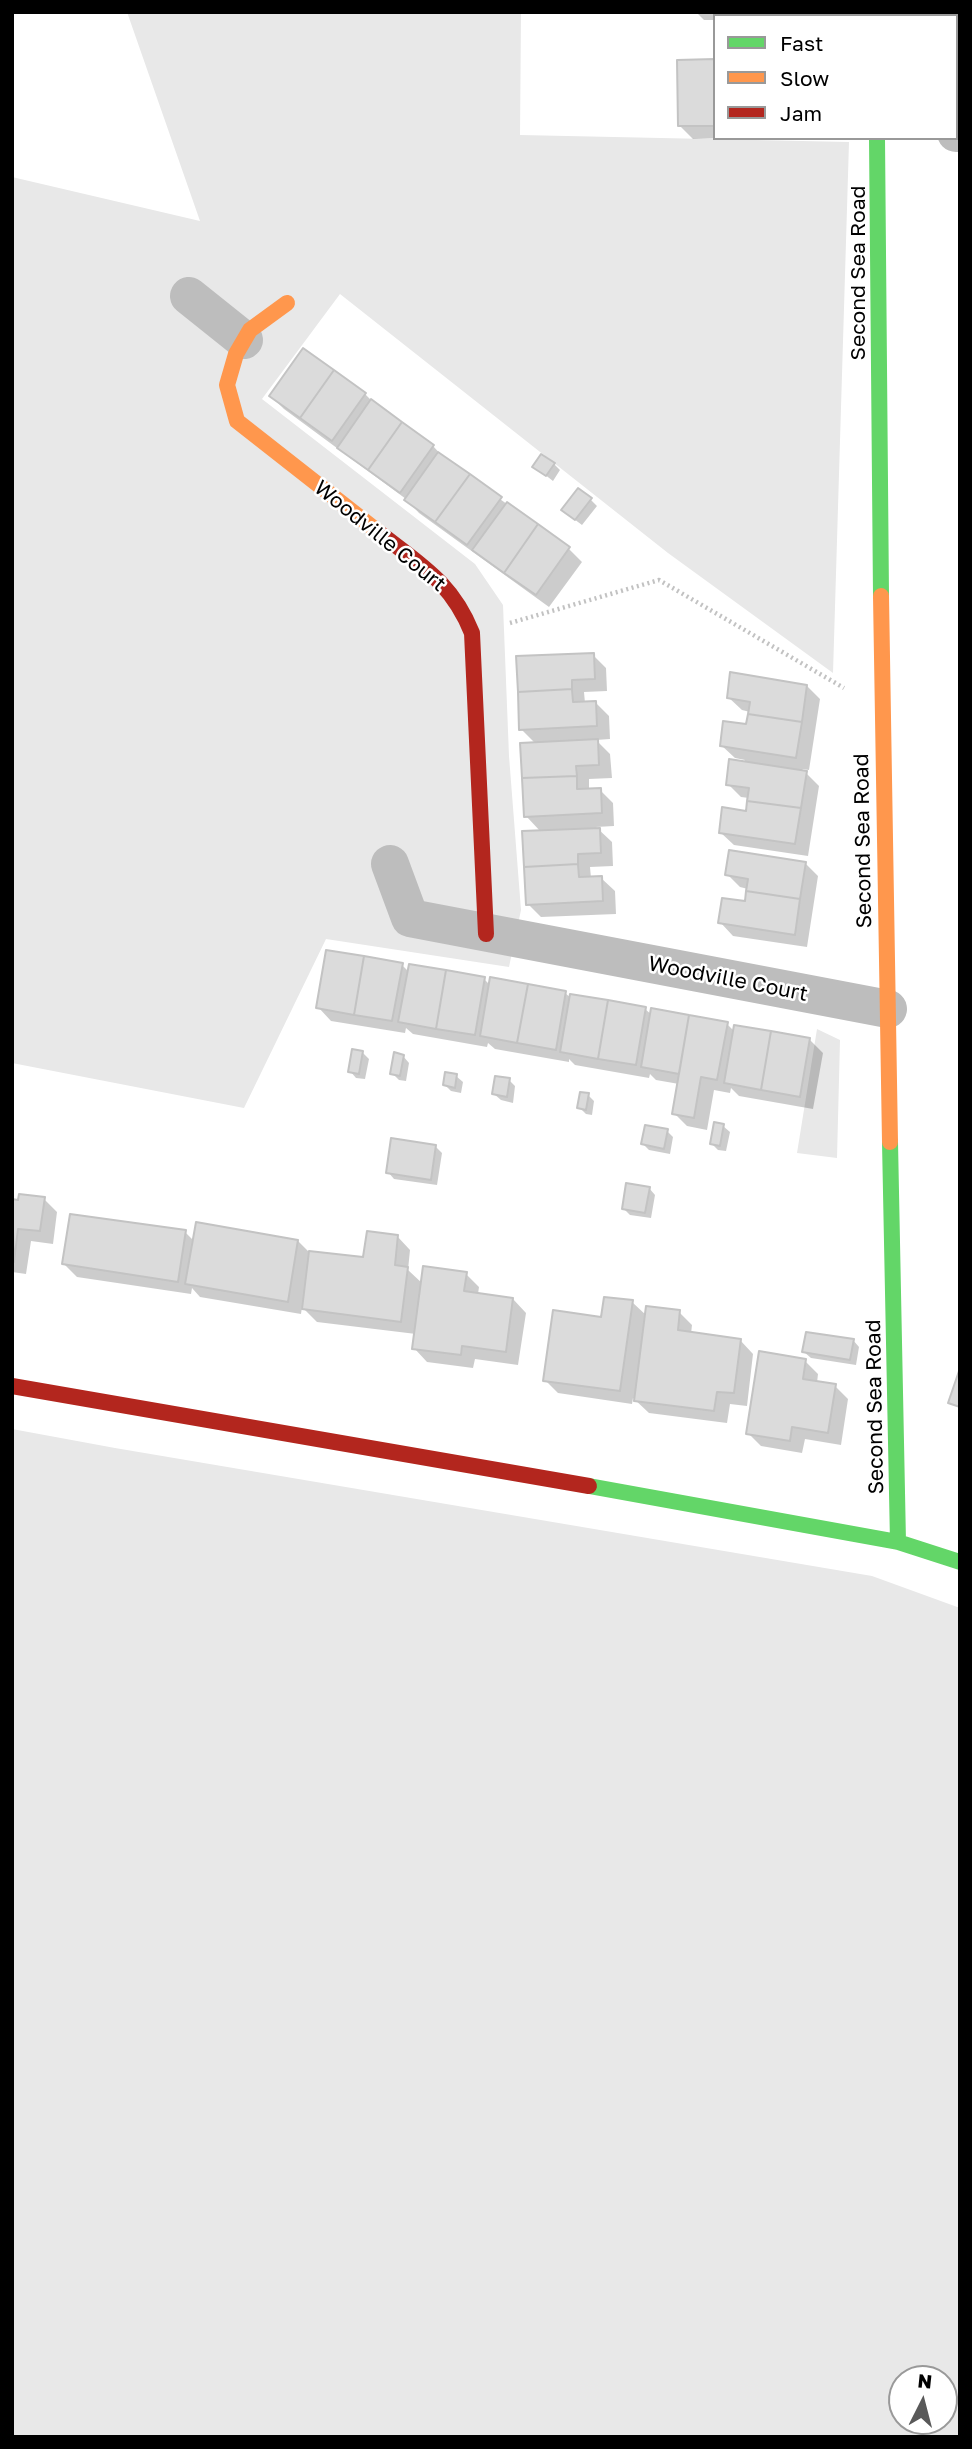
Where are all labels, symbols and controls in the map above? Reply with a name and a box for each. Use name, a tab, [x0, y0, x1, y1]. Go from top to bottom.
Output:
legend	[713, 14, 958, 140]
text: Fast	[780, 30, 823, 56]
text: Slow	[780, 65, 829, 91]
text: Jam	[780, 100, 822, 126]
street label: Second Sea Road	[845, 186, 871, 360]
street label: Woodville Court	[309, 475, 451, 597]
street label: Second Sea Road	[849, 753, 877, 929]
street label: Woodville Court	[646, 951, 810, 1007]
street label: Second Sea Road	[861, 1319, 889, 1495]
north arrow	[888, 2365, 958, 2435]
text: N	[917, 2368, 933, 2393]

